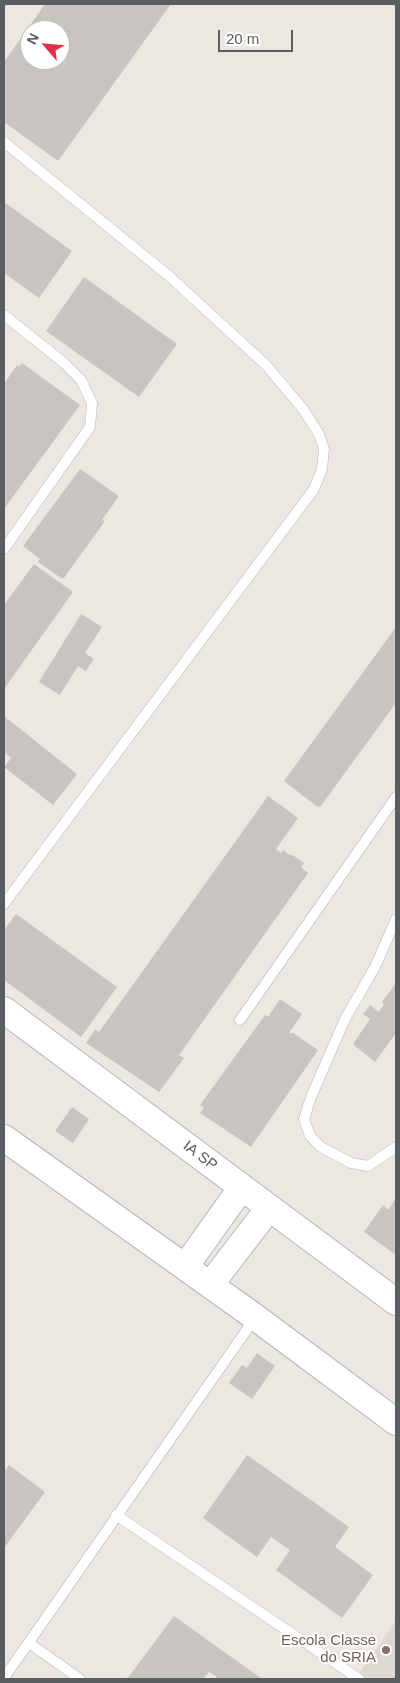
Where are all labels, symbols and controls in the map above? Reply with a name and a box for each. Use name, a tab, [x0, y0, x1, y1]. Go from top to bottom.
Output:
north arrow	[20, 20, 70, 70]
scale bar	[220, 20, 295, 52]
text: 20 m	[226, 30, 259, 47]
text: N	[23, 31, 42, 47]
street label: IA SP	[179, 1137, 221, 1175]
place label: Escola Classe do SRIA	[281, 1632, 376, 1667]
marker: Escola Classe do SRIA	[380, 1644, 392, 1656]

